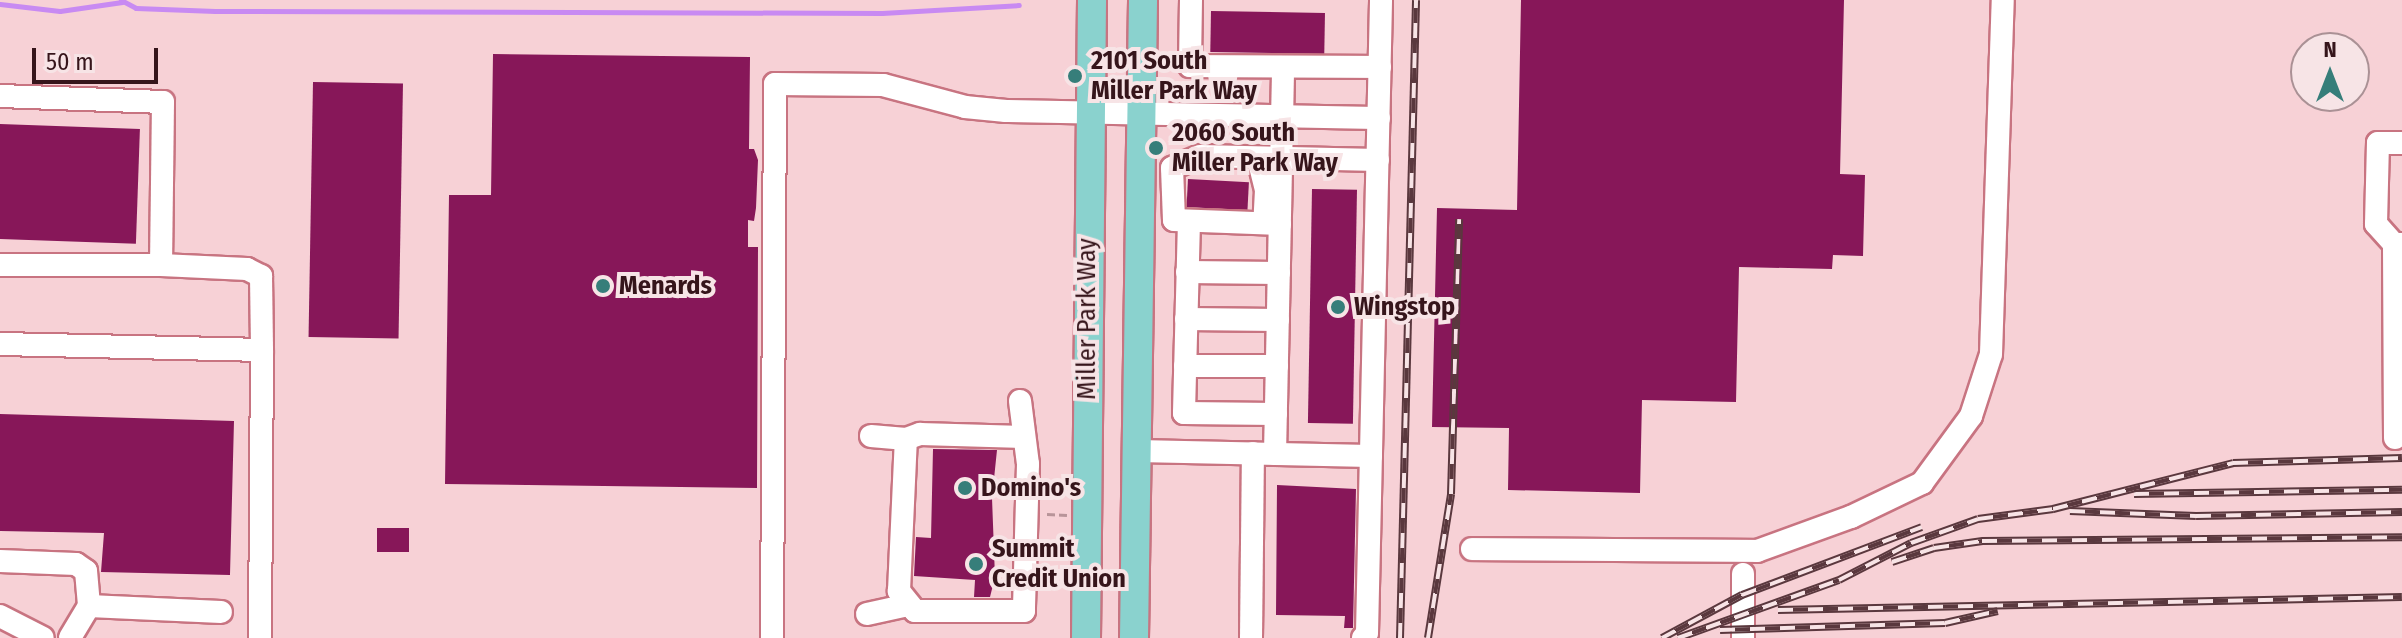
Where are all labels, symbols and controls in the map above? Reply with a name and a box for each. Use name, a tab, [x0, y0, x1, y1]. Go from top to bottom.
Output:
scale bar	[36, 32, 162, 82]
north arrow	[2290, 32, 2370, 112]
text: N	[2323, 36, 2337, 63]
place label: 2101 South Miller Park Way	[1091, 45, 1257, 106]
text: 50 m	[46, 48, 94, 76]
marker: 2101 South Miller Park Way	[1066, 67, 1084, 85]
place label: 2060 South Miller Park Way	[1172, 117, 1338, 178]
marker: 2060 South Miller Park Way	[1147, 139, 1165, 157]
street label: Miller Park Way	[1071, 238, 1103, 400]
place label: Menards	[619, 270, 712, 302]
marker: Menards	[594, 277, 612, 295]
place label: Wingstop	[1354, 291, 1455, 323]
marker: Wingstop	[1329, 298, 1347, 316]
place label: Domino's	[981, 472, 1081, 504]
marker: Domino's	[956, 479, 974, 497]
place label: Summit Credit Union	[992, 533, 1126, 594]
marker: Summit Credit Union	[967, 555, 985, 573]

